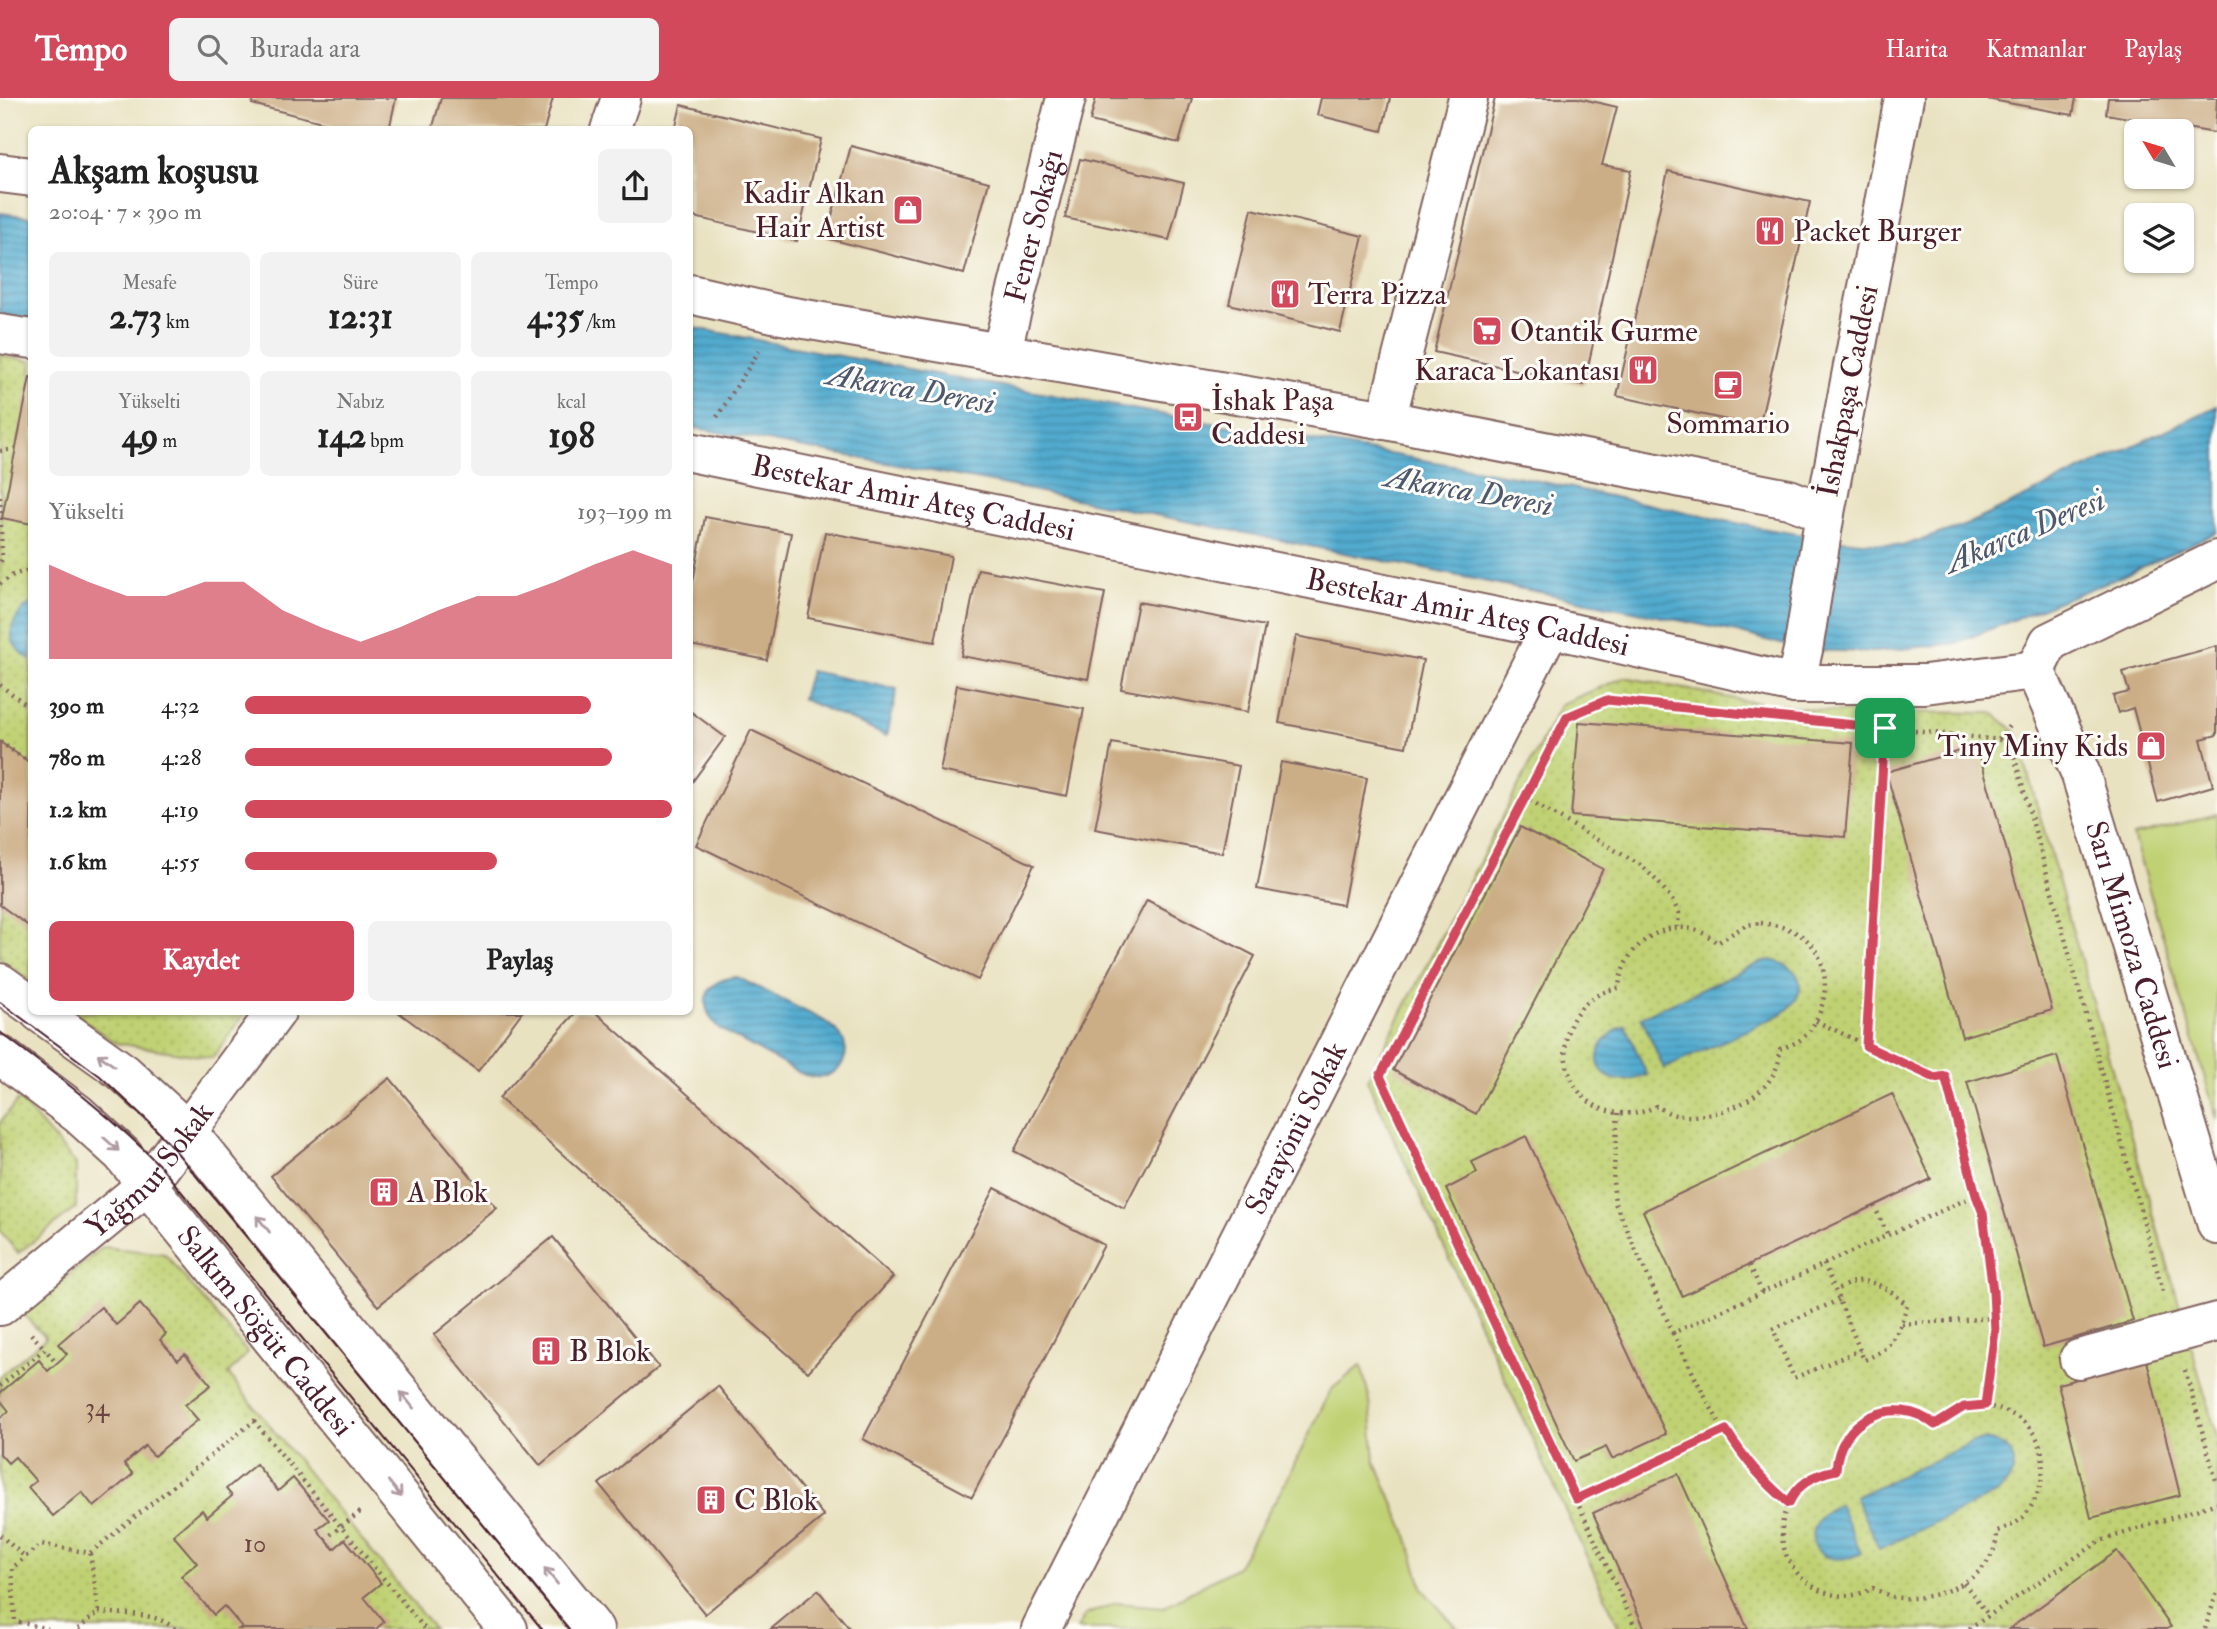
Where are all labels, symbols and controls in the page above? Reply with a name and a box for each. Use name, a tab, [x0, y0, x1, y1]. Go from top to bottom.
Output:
search box	[169, 18, 659, 81]
text: Tempo	[35, 29, 127, 70]
icon: search	[193, 30, 231, 68]
text: Burada ara	[249, 33, 360, 65]
text: Harita	[1885, 34, 1948, 65]
text: Katmanlar	[1986, 34, 2086, 65]
text: Paylaş	[2124, 34, 2182, 65]
north arrow	[2124, 119, 2194, 189]
map controls	[2124, 119, 2194, 273]
street label: Fener Sokağı	[996, 146, 1071, 306]
text: Akşam koşusu	[49, 147, 259, 195]
button: share	[598, 149, 672, 223]
place label: Kadir Alkan Hair Artist	[743, 175, 885, 246]
shop icon: Kadir Alkan Hair Artist	[891, 193, 925, 227]
text: 20:04 · 7 × 390 m	[49, 197, 202, 226]
button: layers	[2124, 203, 2194, 273]
place label: Packet Burger	[1793, 213, 1961, 250]
restaurant icon: Packet Burger	[1753, 214, 1787, 248]
text: Mesafe	[122, 271, 177, 295]
text: Süre	[343, 271, 378, 295]
text: Tempo	[545, 271, 598, 295]
place label: Terra Pizza	[1308, 276, 1448, 313]
restaurant icon: Terra Pizza	[1268, 277, 1302, 311]
street label: İshakpaşa Caddesi	[1809, 282, 1887, 500]
text: 2.73	[109, 295, 162, 339]
text: 12:31	[328, 295, 393, 339]
text: 4:35	[527, 295, 583, 339]
text: km	[162, 310, 190, 334]
text: /km	[583, 310, 616, 334]
place label: Otantik Gurme	[1510, 313, 1698, 350]
supermarket icon: Otantik Gurme	[1470, 314, 1504, 348]
place label: Karaca Lokantası	[1414, 352, 1620, 389]
restaurant icon: Karaca Lokantası	[1626, 353, 1660, 387]
water label: Akarca Deresi	[821, 354, 998, 423]
cafe icon: Sommario	[1711, 368, 1745, 402]
place label: İshak Paşa Caddesi	[1211, 382, 1335, 453]
text: Yükselti	[118, 390, 181, 414]
text: Nabız	[337, 390, 384, 414]
text: kcal	[557, 390, 586, 414]
bus stop icon: İshak Paşa Caddesi	[1171, 400, 1205, 434]
place label: Sommario	[1666, 405, 1790, 442]
text: 49	[122, 414, 159, 458]
text: 142	[317, 414, 366, 458]
text: 198	[548, 414, 595, 458]
text: m	[159, 429, 177, 453]
text: bpm	[366, 429, 404, 453]
street label: Bestekar Amir Ateş Caddesi	[748, 447, 1078, 549]
water label: Akarca Deresi	[1379, 456, 1556, 525]
water label: Akarca Deresi	[1936, 479, 2111, 584]
text: Yükselti	[49, 497, 124, 526]
text: 193–199 m	[577, 497, 672, 526]
street label: Bestekar Amir Ateş Caddesi	[1303, 560, 1633, 664]
text: 390 m	[49, 691, 104, 720]
text: 4:32	[161, 691, 200, 720]
pin	[1855, 698, 1915, 758]
icon: arrive	[1866, 709, 1904, 747]
place label: Tiny Miny Kids	[1937, 728, 2128, 765]
shop icon: Tiny Miny Kids	[2134, 729, 2168, 763]
text: 780 m	[49, 743, 105, 772]
text: 4:28	[161, 743, 202, 772]
text: 1.2 km	[49, 795, 107, 824]
text: 4:19	[161, 795, 199, 824]
street label: Sarı Mimoza Caddesi	[2077, 816, 2187, 1073]
text: 1.6 km	[49, 847, 107, 876]
text: 4:55	[161, 847, 199, 876]
button: Kaydet	[49, 921, 354, 1001]
button: Paylaş	[368, 921, 672, 1001]
street label: Sarayönü Sokak	[1236, 1036, 1355, 1221]
one-way arrow	[97, 1053, 116, 1067]
street label: Yağmur Sokak	[78, 1095, 221, 1246]
one-way arrow	[102, 1136, 120, 1152]
place label: A Blok	[406, 1174, 488, 1211]
building icon: A Blok	[367, 1175, 401, 1209]
one-way arrow	[255, 1216, 271, 1234]
street label: Salkım Söğüt Caddesi	[169, 1218, 362, 1444]
place label: B Blok	[569, 1333, 651, 1370]
building icon: B Blok	[529, 1334, 563, 1368]
house number: 34	[85, 1392, 110, 1424]
one-way arrow	[399, 1392, 415, 1410]
one-way arrow	[388, 1480, 403, 1498]
place label: C Blok	[734, 1482, 818, 1519]
building icon: C Blok	[694, 1483, 728, 1517]
house number: 10	[244, 1528, 266, 1560]
one-way arrow	[543, 1568, 559, 1586]

